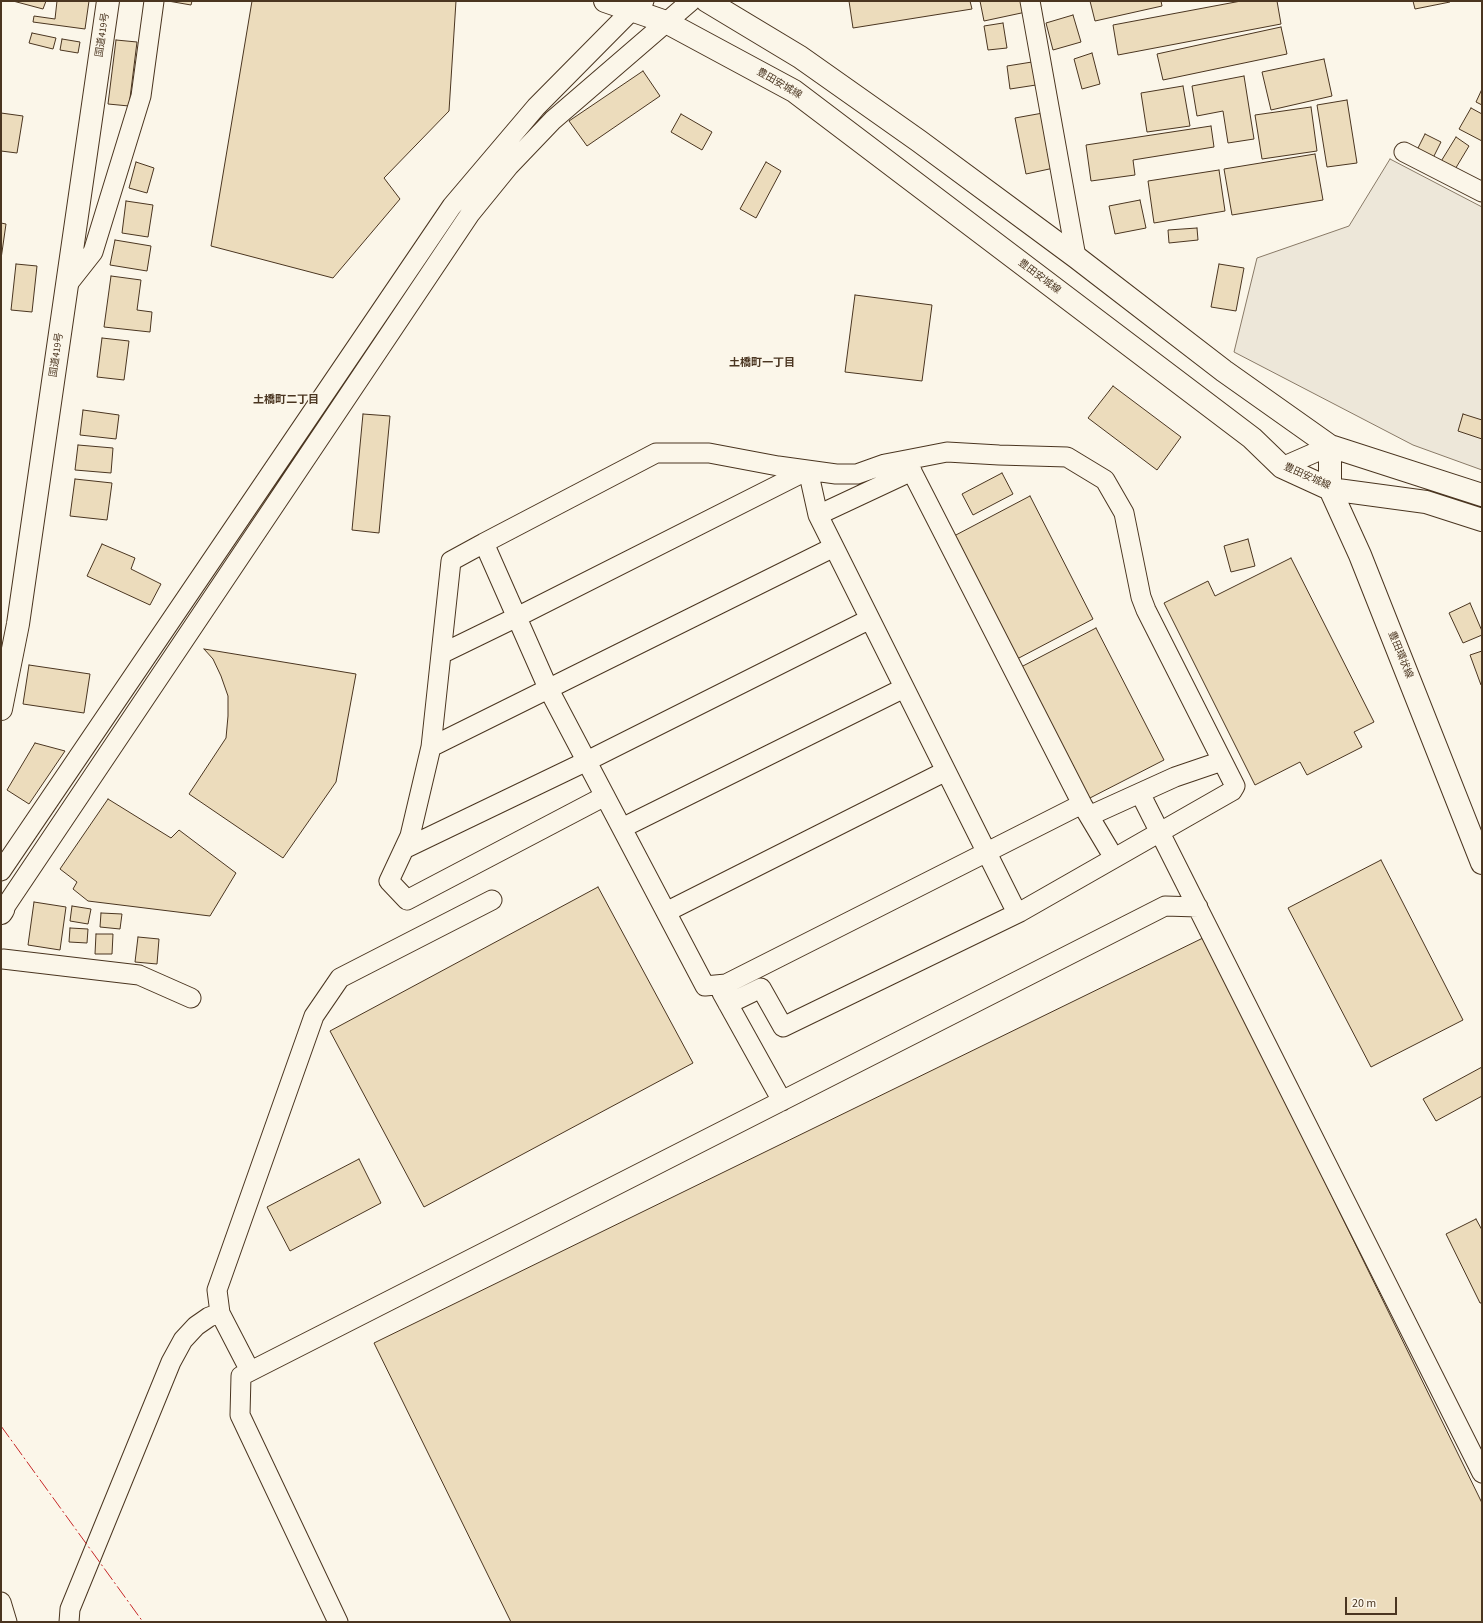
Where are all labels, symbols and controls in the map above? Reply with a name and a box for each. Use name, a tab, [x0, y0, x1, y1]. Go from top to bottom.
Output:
street label: 国道419号	[94, 12, 112, 58]
street label: 豊田安城線	[754, 66, 804, 102]
street label: 豊田安城線	[1015, 257, 1063, 297]
street label: 国道419号	[48, 332, 66, 378]
district label: 土橋町一丁目	[729, 357, 795, 371]
district label: 土橋町二丁目	[253, 394, 319, 408]
street label: 豊田安城線	[1282, 461, 1332, 493]
street label: 豊田環状線	[1385, 630, 1415, 680]
scale bar	[1347, 1589, 1399, 1615]
text: 20 m	[1352, 1595, 1376, 1612]

